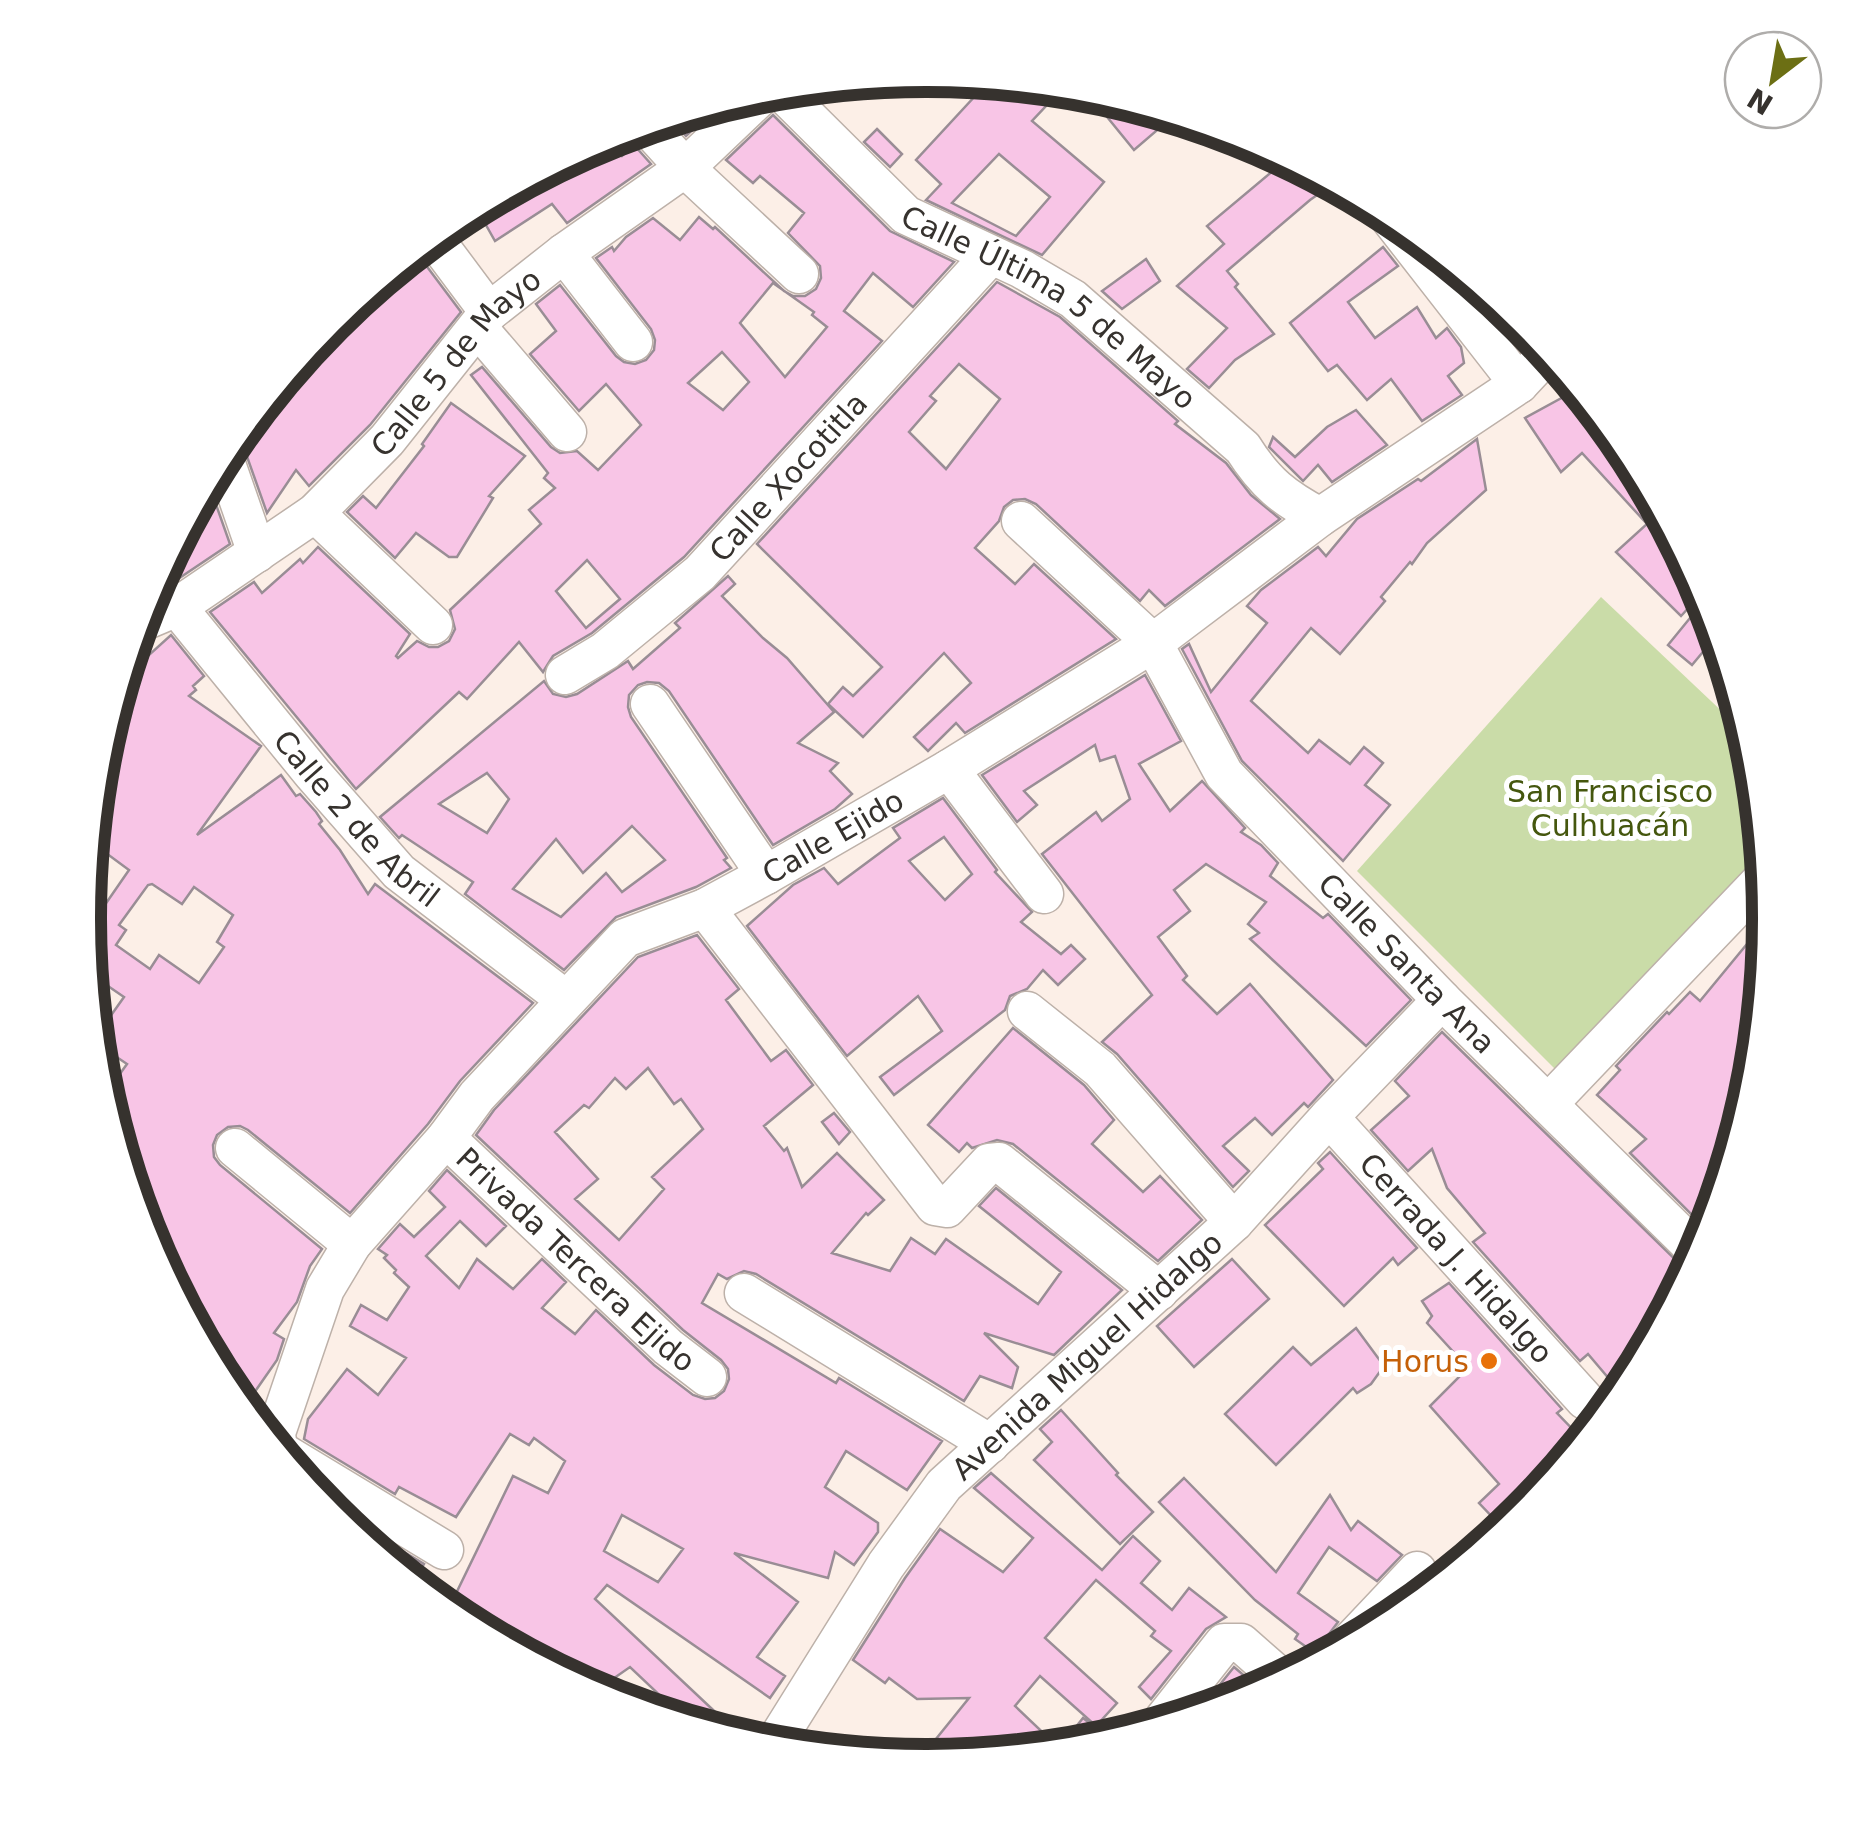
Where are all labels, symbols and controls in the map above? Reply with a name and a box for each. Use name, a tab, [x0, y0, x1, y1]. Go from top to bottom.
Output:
north arrow	[1723, 30, 1823, 130]
text: N	[1742, 81, 1779, 121]
street label: Calle Última 5 de Mayo	[896, 198, 1203, 416]
street label: Calle 5 de Mayo	[363, 261, 548, 464]
street label: Calle Xocotitla	[702, 385, 874, 568]
street label: Calle 2 de Abril	[267, 723, 447, 914]
park label: San Francisco Culhuacán	[1507, 774, 1713, 843]
street label: Calle Ejido	[756, 782, 909, 891]
street label: Calle Santa Ana	[1312, 866, 1503, 1060]
street label: Privada Tercera Ejido	[450, 1140, 702, 1379]
street label: Cerrada J. Hidalgo	[1353, 1146, 1560, 1370]
street label: Avenida Miguel Hidalgo	[945, 1224, 1229, 1487]
place label: Horus	[1381, 1344, 1469, 1379]
marker: Horus	[1478, 1350, 1500, 1372]

